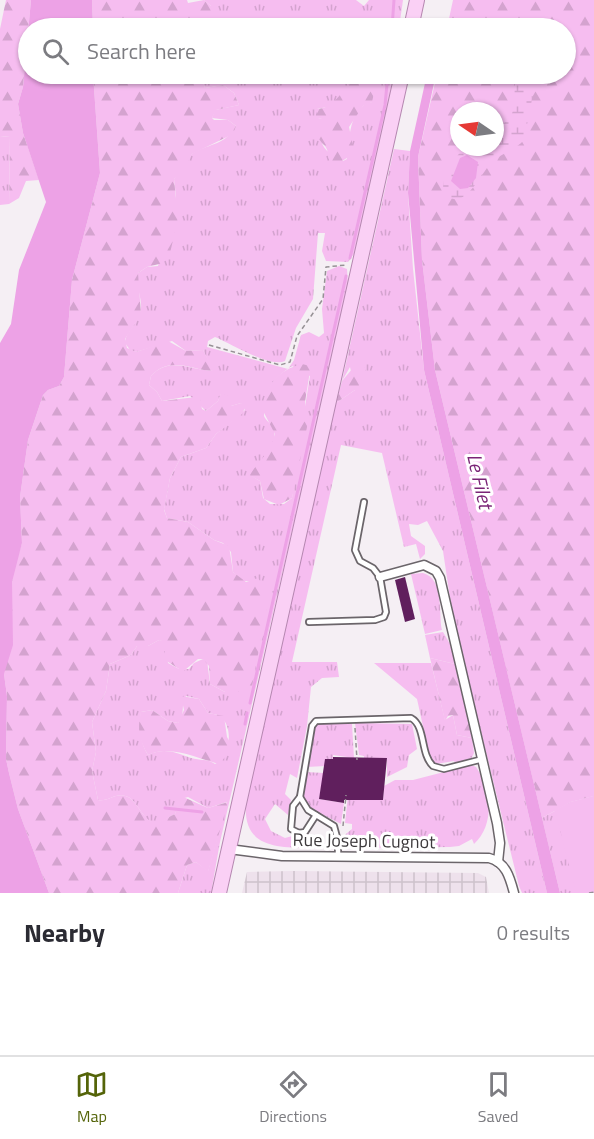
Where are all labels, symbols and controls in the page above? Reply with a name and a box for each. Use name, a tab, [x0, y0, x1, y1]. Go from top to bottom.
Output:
search box	[18, 18, 576, 84]
text: Search here	[87, 34, 196, 68]
icon: search	[39, 35, 72, 68]
north arrow	[450, 102, 504, 156]
water label: Le Filet	[459, 450, 502, 514]
street label: Rue Joseph Cugnot	[292, 826, 436, 855]
text: Nearby	[24, 913, 105, 952]
text: 0 results	[497, 917, 570, 948]
tab: Map	[75, 1068, 108, 1128]
tab: Directions	[259, 1068, 327, 1128]
tab: Saved	[478, 1068, 519, 1128]

